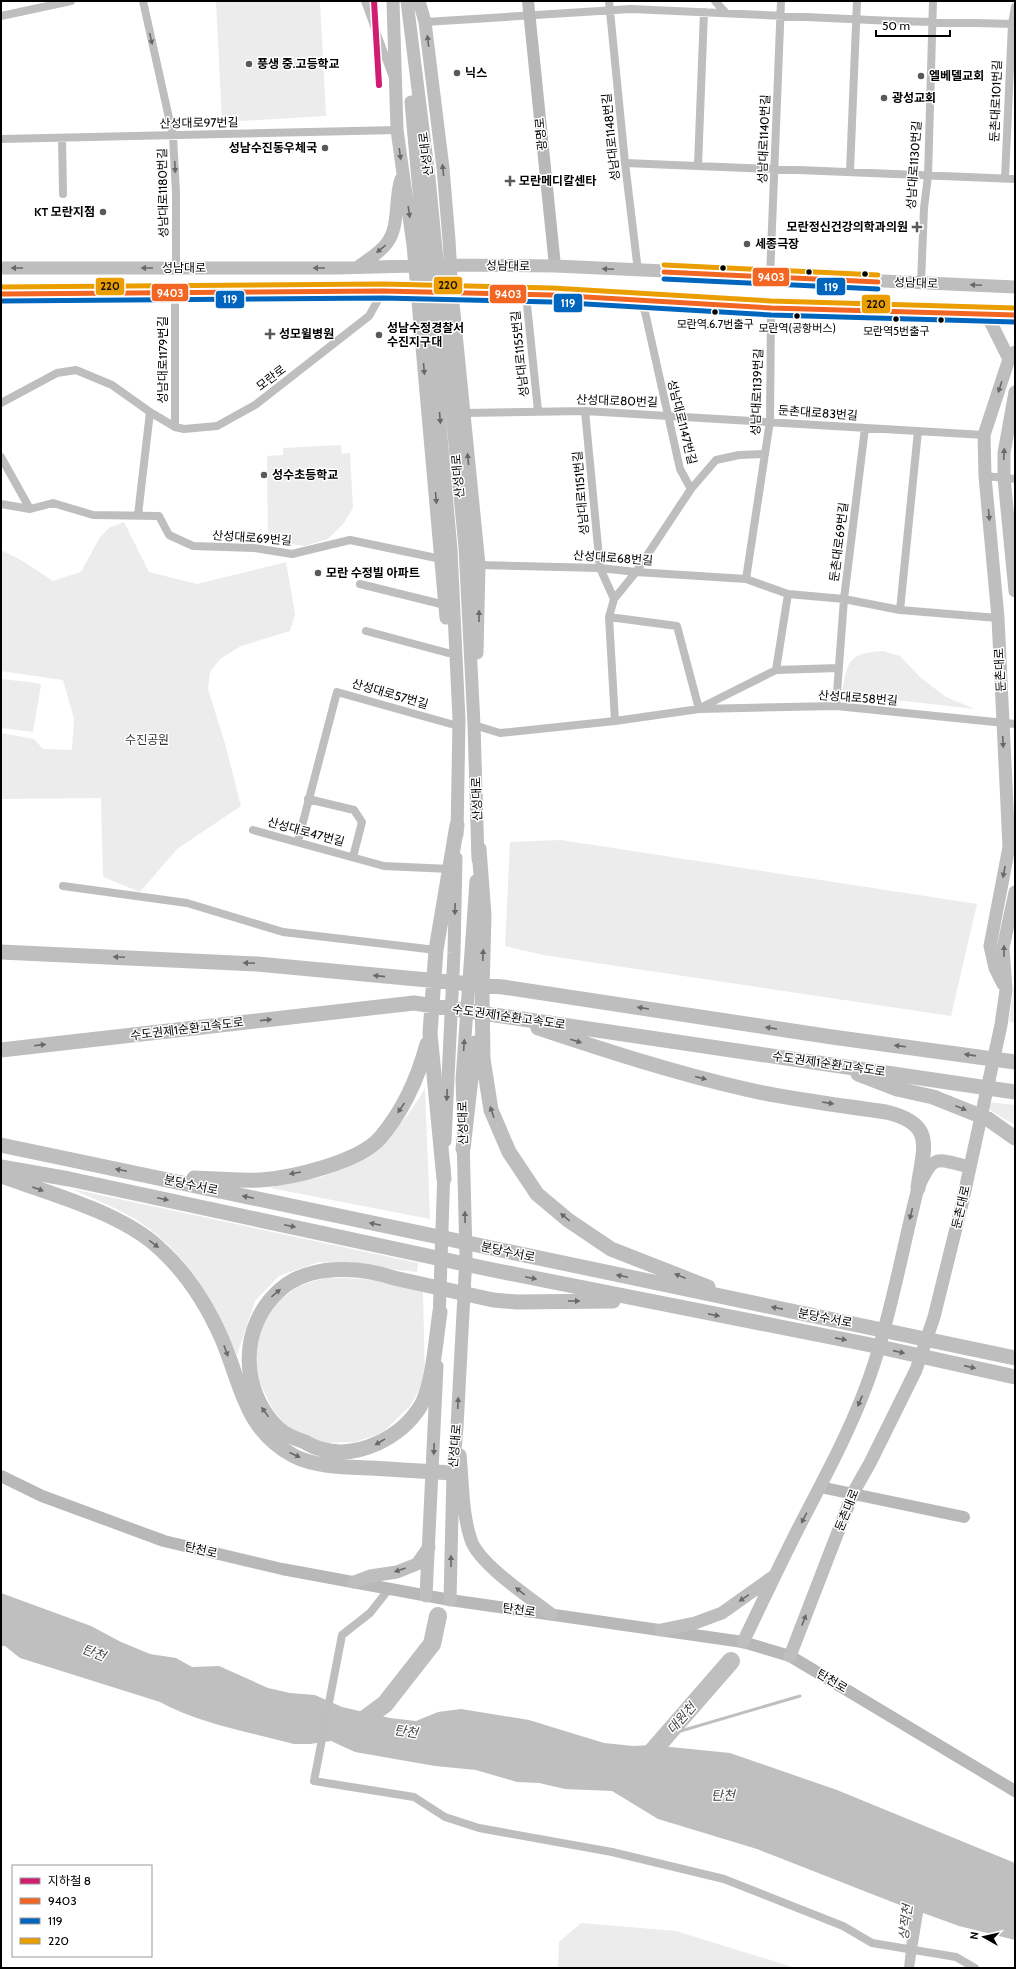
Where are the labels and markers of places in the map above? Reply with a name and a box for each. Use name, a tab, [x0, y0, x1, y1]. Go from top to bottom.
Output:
place label: 풍생 중.고등학교	[257, 56, 340, 71]
marker: 풍생 중.고등학교	[244, 59, 254, 69]
place label: 닉스	[465, 65, 487, 80]
marker: 닉스	[452, 68, 462, 78]
place label: 엘베델교회	[929, 68, 984, 83]
marker: 엘베델교회	[916, 71, 926, 81]
place label: 광성교회	[892, 90, 936, 105]
marker: 광성교회	[879, 93, 889, 103]
place label: 성남수진동우체국	[229, 140, 317, 155]
marker: 성남수진동우체국	[320, 143, 330, 153]
place label: 모란메디칼센타	[519, 173, 596, 188]
marker: 모란메디칼센타	[504, 175, 516, 187]
place label: KT 모란지점	[34, 204, 95, 219]
marker: KT 모란지점	[98, 207, 108, 217]
place label: 모란정신건강의학과의원	[787, 219, 908, 234]
marker: 모란정신건강의학과의원	[911, 221, 923, 233]
place label: 세종극장	[755, 236, 799, 251]
marker: 세종극장	[742, 239, 752, 249]
unlabelled marker	[718, 263, 728, 273]
unlabelled marker	[804, 267, 814, 277]
unlabelled marker	[860, 269, 870, 279]
marker: 모란역.6.7번출구	[710, 307, 720, 317]
marker: 모란역(공항버스)	[792, 311, 802, 321]
marker: 모란역5번출구	[891, 314, 901, 324]
unlabelled marker	[936, 315, 946, 325]
place label: 모란역.6.7번출구	[676, 317, 754, 331]
place label: 성남수정경찰서 수진지구대	[387, 320, 464, 349]
place label: 모란역(공항버스)	[758, 321, 836, 335]
place label: 모란역5번출구	[863, 324, 929, 338]
place label: 성모윌병원	[279, 326, 334, 341]
marker: 성모윌병원	[264, 328, 276, 340]
marker: 성남수정경찰서 수진지구대	[374, 330, 384, 340]
place label: 성수초등학교	[272, 467, 338, 482]
marker: 성수초등학교	[259, 470, 269, 480]
place label: 모란 수정빌 아파트	[326, 565, 420, 580]
marker: 모란 수정빌 아파트	[313, 568, 323, 578]

